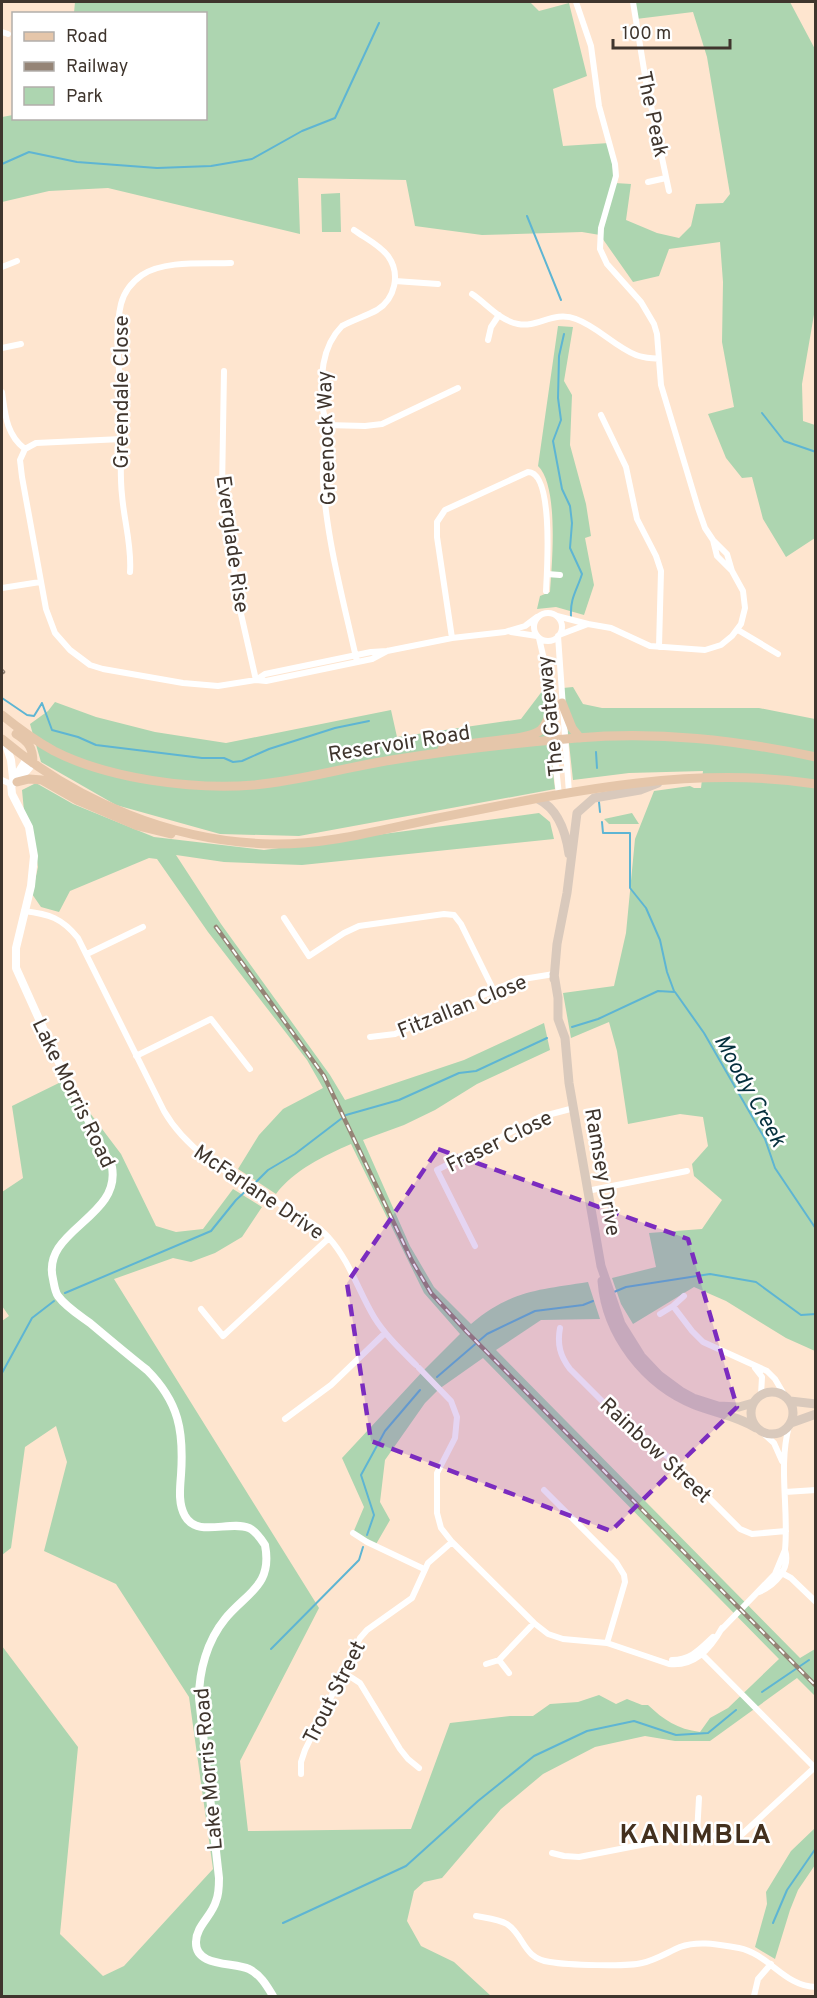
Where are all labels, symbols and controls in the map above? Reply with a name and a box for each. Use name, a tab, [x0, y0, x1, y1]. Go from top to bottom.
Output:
legend	[12, 12, 207, 120]
scale bar	[613, 12, 730, 50]
text: 100 m	[622, 23, 671, 46]
text: Road	[66, 26, 108, 49]
text: Railway	[66, 56, 128, 79]
street label: The Peak	[629, 69, 674, 160]
text: Park	[66, 86, 103, 109]
street label: Greendale Close	[109, 315, 136, 469]
street label: Greenock Way	[312, 370, 343, 506]
street label: Everglade Rise	[209, 474, 255, 615]
street label: The Gateway	[532, 654, 571, 778]
street label: Reservoir Road	[326, 720, 472, 769]
street label: Fitzallan Close	[394, 969, 531, 1046]
street label: Lake Morris Road	[25, 1015, 121, 1173]
water label: Moody Creek	[707, 1030, 791, 1153]
street label: Fraser Close	[442, 1105, 557, 1180]
street label: Ramsey Drive	[577, 1106, 626, 1238]
street label: McFarlane Drive	[188, 1140, 329, 1247]
street label: Rainbow Street	[593, 1392, 717, 1510]
street label: Trout Street	[298, 1637, 373, 1749]
street label: Lake Morris Road	[189, 1687, 230, 1851]
district label: KANIMBLA	[620, 1819, 772, 1853]

